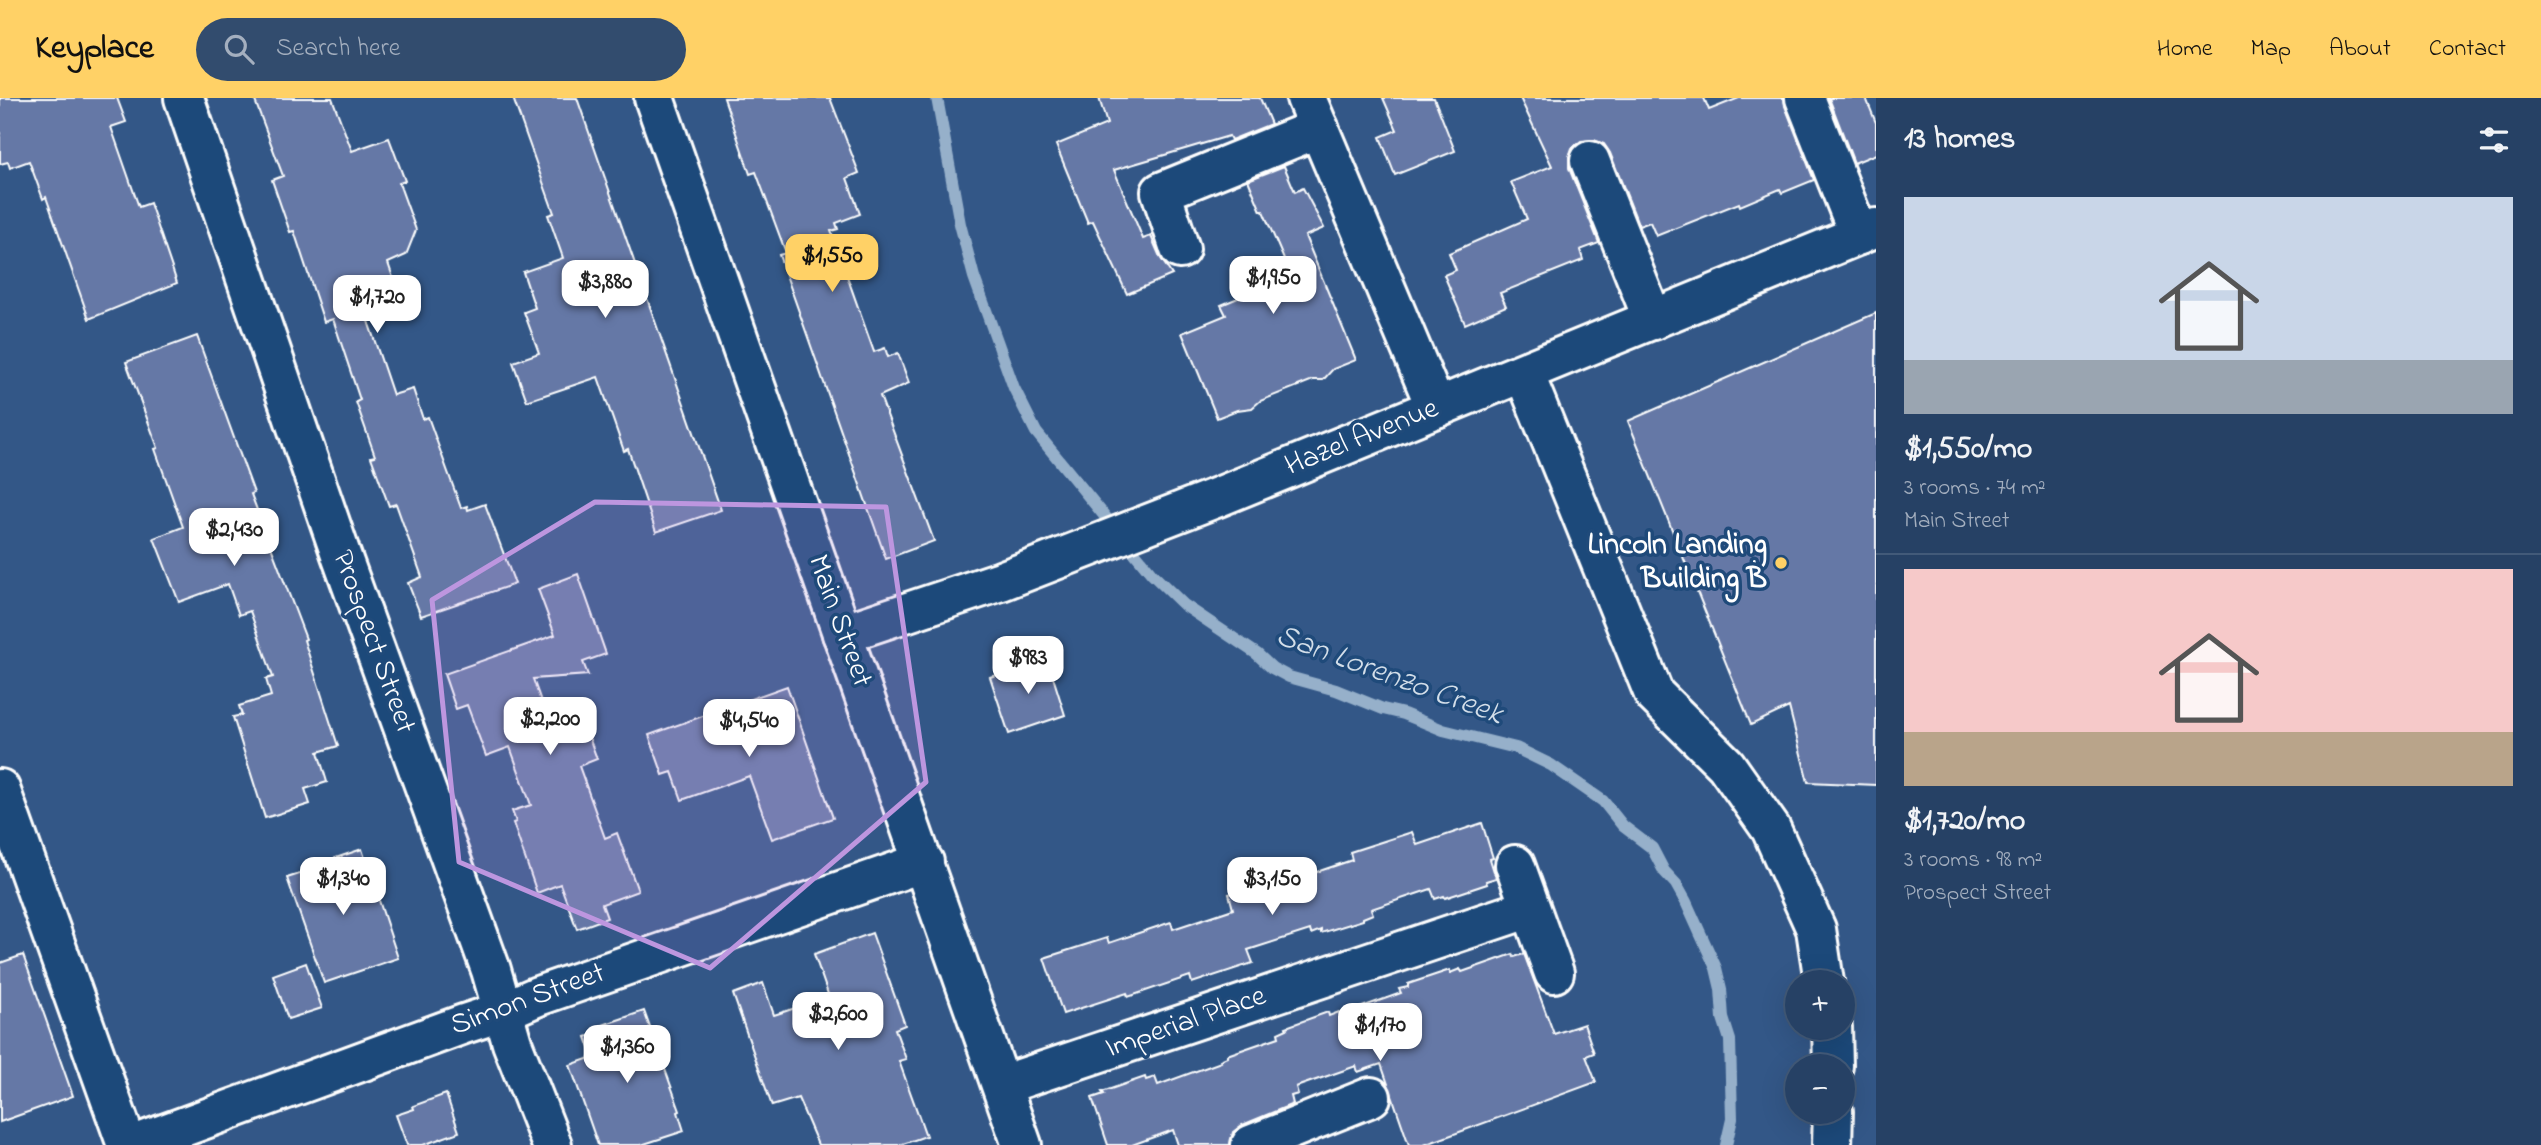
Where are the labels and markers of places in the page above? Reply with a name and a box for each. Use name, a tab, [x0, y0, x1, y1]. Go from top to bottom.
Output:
pin: $1,550	[775, 234, 889, 294]
pin: $1,950	[1216, 256, 1330, 316]
pin: $3,880	[548, 260, 662, 320]
pin: $1,720	[320, 275, 434, 335]
pin: $2,430	[177, 508, 291, 568]
place label: Lincoln Landing Building B	[1588, 524, 1767, 603]
marker: Lincoln Landing Building B	[1773, 555, 1789, 571]
pin: $983	[987, 636, 1069, 696]
pin: $2,200	[493, 698, 607, 757]
pin: $4,540	[692, 700, 806, 759]
pin: $1,340	[286, 858, 400, 917]
pin: $3,150	[1215, 858, 1329, 917]
pin: $2,600	[781, 992, 895, 1052]
pin: $1,170	[1323, 1004, 1437, 1063]
pin: $1,360	[570, 1026, 684, 1085]

